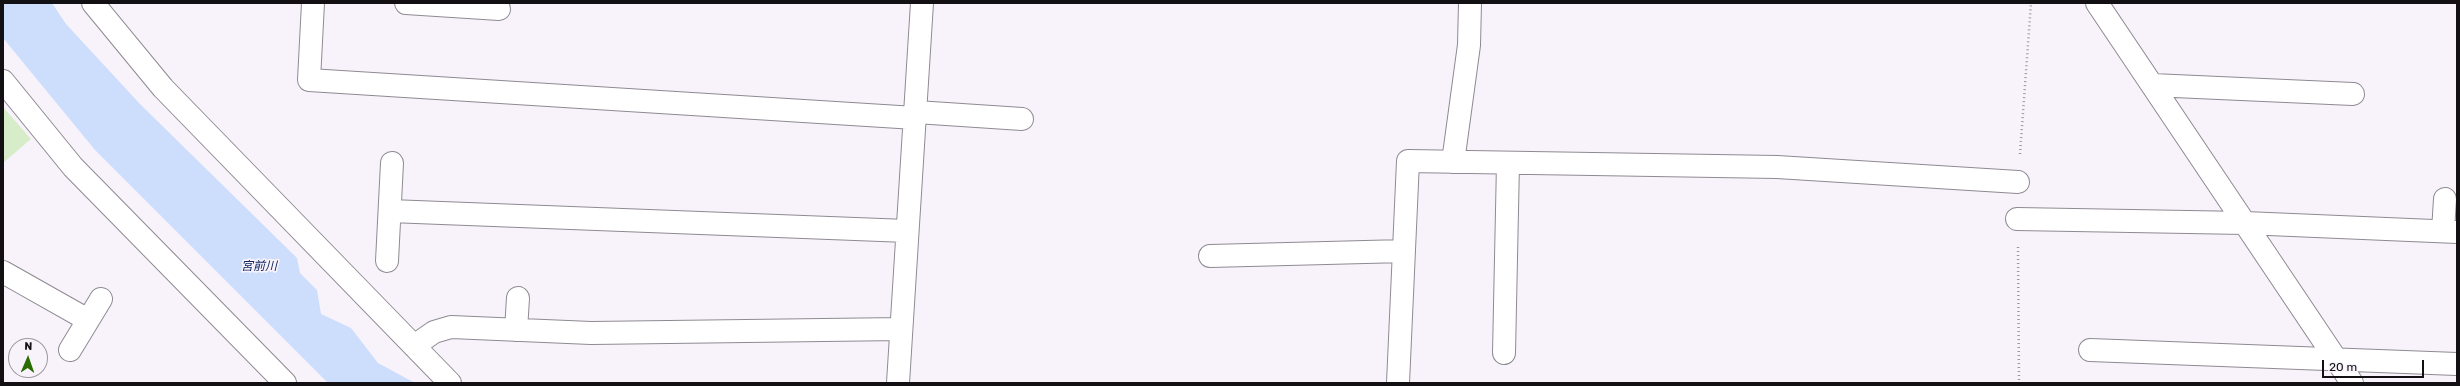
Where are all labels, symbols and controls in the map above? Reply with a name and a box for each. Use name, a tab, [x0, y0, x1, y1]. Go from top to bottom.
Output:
water label: 宮前川	[241, 260, 277, 274]
north arrow	[8, 338, 48, 378]
text: N	[24, 340, 33, 353]
scale bar	[2324, 352, 2426, 378]
text: 20 m	[2329, 360, 2357, 374]

